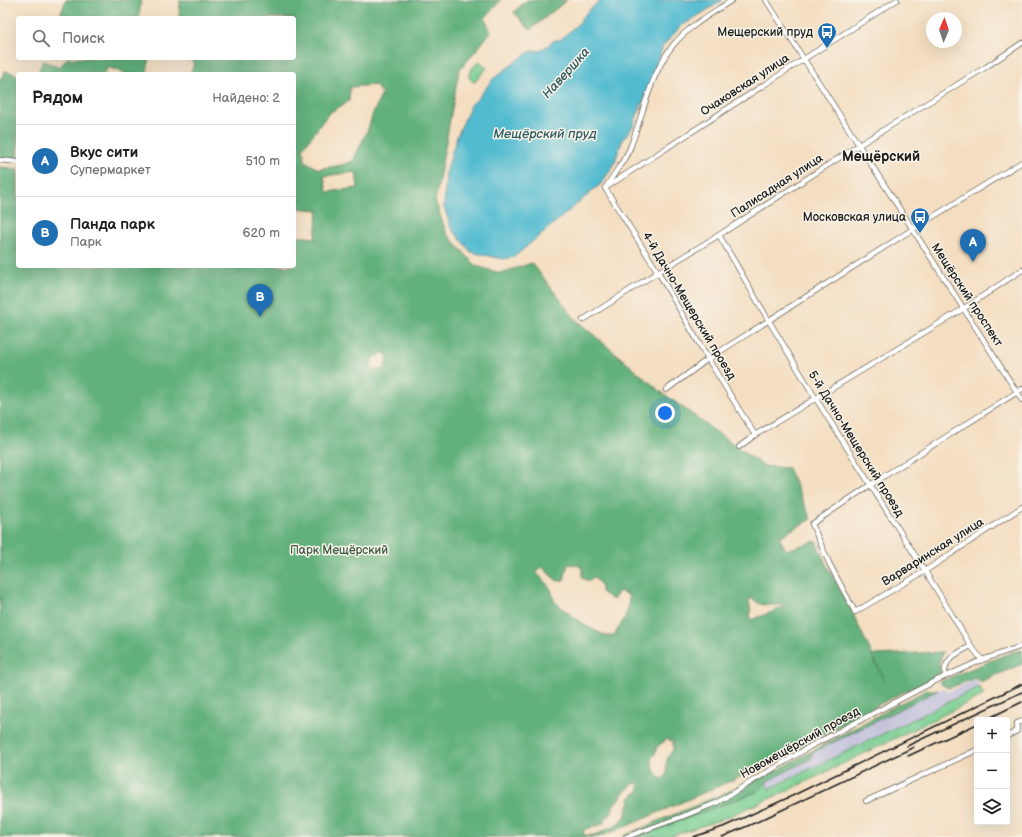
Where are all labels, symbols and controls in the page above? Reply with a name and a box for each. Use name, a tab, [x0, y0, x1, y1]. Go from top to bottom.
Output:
north arrow	[926, 12, 962, 48]
search box	[16, 16, 296, 60]
bus stop icon: Мещерский пруд	[816, 21, 838, 49]
place label: Мещерский пруд	[717, 25, 814, 40]
icon: search	[30, 27, 52, 49]
text: Поиск	[62, 29, 105, 48]
water label: Навершка	[539, 44, 593, 102]
street label: Очаковская улица	[698, 51, 792, 119]
text: Рядом	[32, 88, 83, 108]
text: Найдено: 2	[212, 90, 280, 106]
water label: Мещёрский пруд	[493, 126, 597, 142]
text: Вкус сити	[70, 143, 138, 162]
district label: Мещёрский	[842, 148, 920, 165]
street label: Палисадная улица	[728, 151, 826, 221]
text: A	[41, 153, 49, 169]
text: 510 m	[246, 153, 280, 169]
text: Супермаркет	[70, 162, 151, 178]
bus stop icon: Московская улица	[909, 206, 931, 234]
place label: Московская улица	[803, 210, 906, 225]
text: Панда парк	[70, 215, 155, 234]
text: B	[40, 225, 50, 241]
text: 620 m	[242, 225, 280, 241]
street label: 4-й Дачно-Мещерский проезд	[639, 229, 740, 383]
pin: A	[960, 229, 986, 262]
text: Парк	[70, 234, 102, 250]
street label: Мещёрский проспект	[928, 240, 1006, 350]
pin: B	[247, 284, 273, 317]
street label: 5-й Дачно-Мещерский проезд	[805, 368, 908, 520]
your location	[655, 403, 675, 423]
street label: Варваринская улица	[879, 515, 987, 589]
park label: Парк Мещёрский	[290, 543, 388, 558]
street label: Новомещёрский проезд	[738, 704, 863, 782]
map controls	[974, 717, 1010, 825]
button: +	[974, 717, 1010, 753]
button: −	[974, 753, 1010, 789]
button: layers	[974, 789, 1010, 825]

